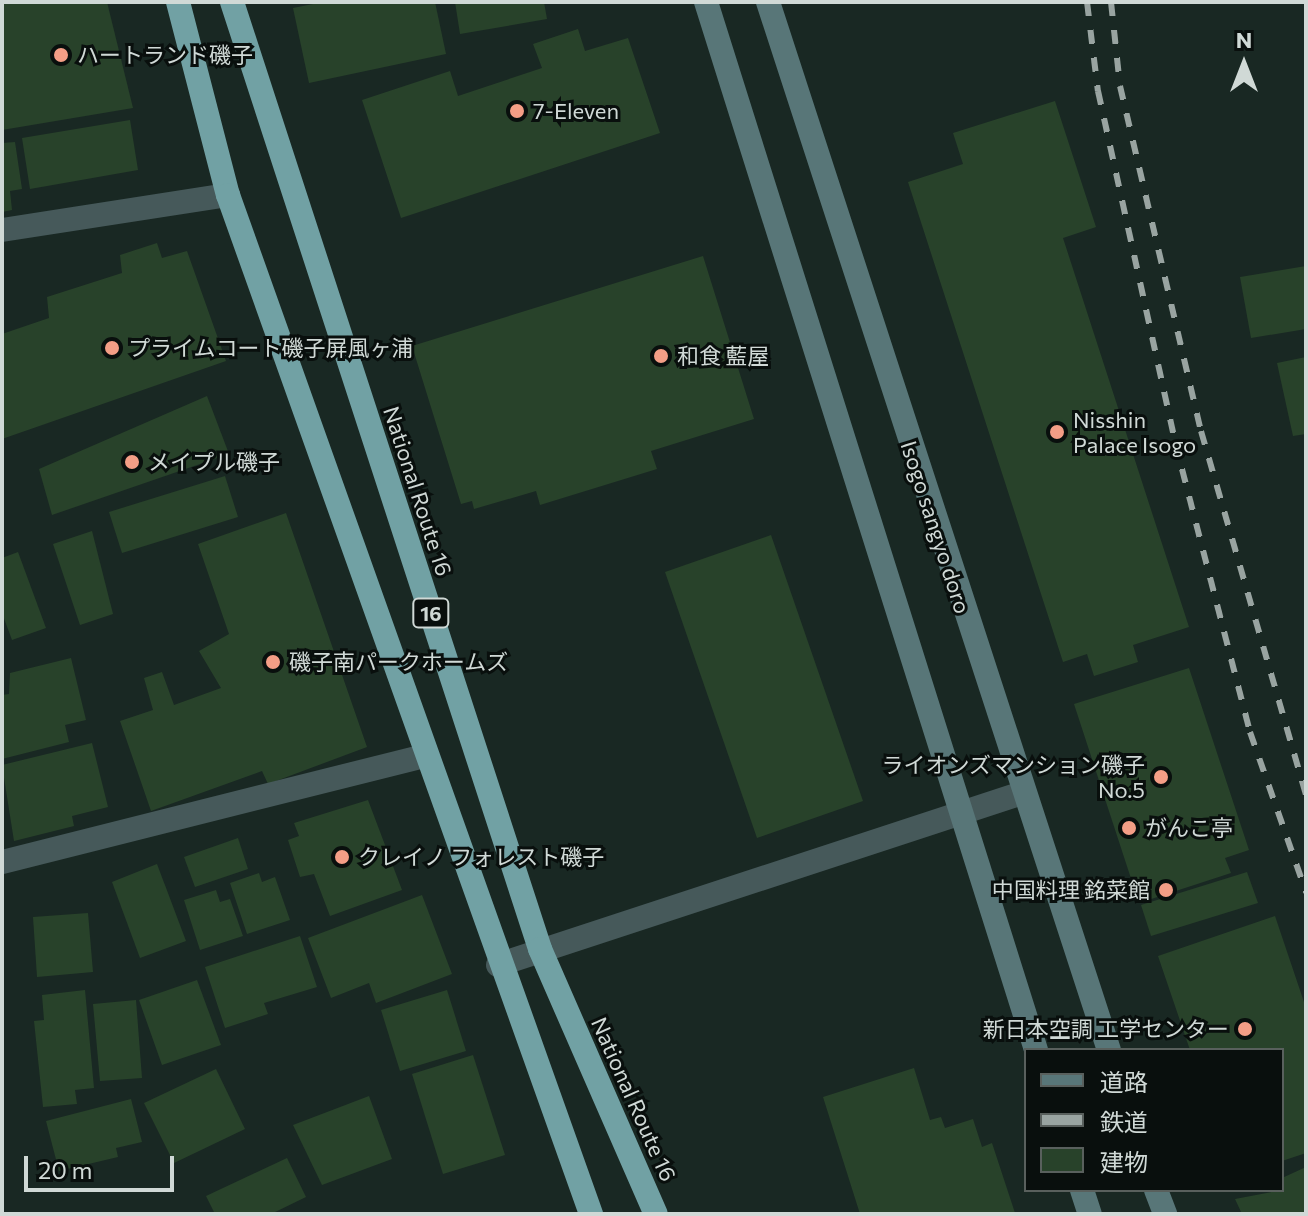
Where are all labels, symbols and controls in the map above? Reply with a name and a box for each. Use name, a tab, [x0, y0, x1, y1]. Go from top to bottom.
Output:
north arrow	[1204, 24, 1284, 104]
text: N	[1236, 26, 1252, 53]
place label: ハートランド磯子	[77, 42, 253, 68]
marker: ハートランド磯子	[52, 46, 70, 64]
place label: 7-Eleven	[533, 98, 619, 124]
marker: 7-Eleven	[508, 102, 526, 120]
place label: プライムコート磯子屏風ヶ浦	[128, 335, 414, 361]
marker: プライムコート磯子屏風ヶ浦	[103, 339, 121, 357]
place label: 和食 藍屋	[677, 343, 769, 369]
marker: 和食 藍屋	[652, 347, 670, 365]
street label: National Route 16	[378, 403, 458, 579]
place label: Nisshin Palace Isogo	[1073, 406, 1196, 458]
marker: Nisshin Palace Isogo	[1048, 423, 1066, 441]
street label: Isogo sangyo doro	[896, 437, 976, 617]
place label: メイプル磯子	[148, 449, 280, 475]
marker: メイプル磯子	[123, 453, 141, 471]
road number: 16	[411, 597, 451, 629]
place label: 磯子南パークホームズ	[289, 649, 509, 675]
marker: 磯子南パークホームズ	[264, 653, 282, 671]
place label: ライオンズマンション磯子 No.5	[881, 751, 1145, 802]
marker: ライオンズマンション磯子 No.5	[1152, 768, 1170, 786]
place label: がんこ亭	[1145, 815, 1233, 841]
marker: がんこ亭	[1120, 819, 1138, 837]
place label: クレイノ フォレスト磯子	[358, 844, 604, 870]
marker: クレイノ フォレスト磯子	[333, 848, 351, 866]
place label: 中国料理 銘菜館	[992, 877, 1150, 903]
marker: 中国料理 銘菜館	[1157, 881, 1175, 899]
street label: National Route 16	[586, 1013, 682, 1185]
place label: 新日本空調 工学センター	[983, 1016, 1229, 1042]
marker: 新日本空調 工学センター	[1236, 1020, 1254, 1038]
legend	[1024, 1048, 1284, 1192]
text: 道路	[1100, 1067, 1148, 1096]
text: 鉄道	[1100, 1107, 1148, 1136]
scale bar	[28, 1140, 178, 1190]
text: 建物	[1100, 1147, 1148, 1176]
text: 20 m	[38, 1155, 92, 1184]

